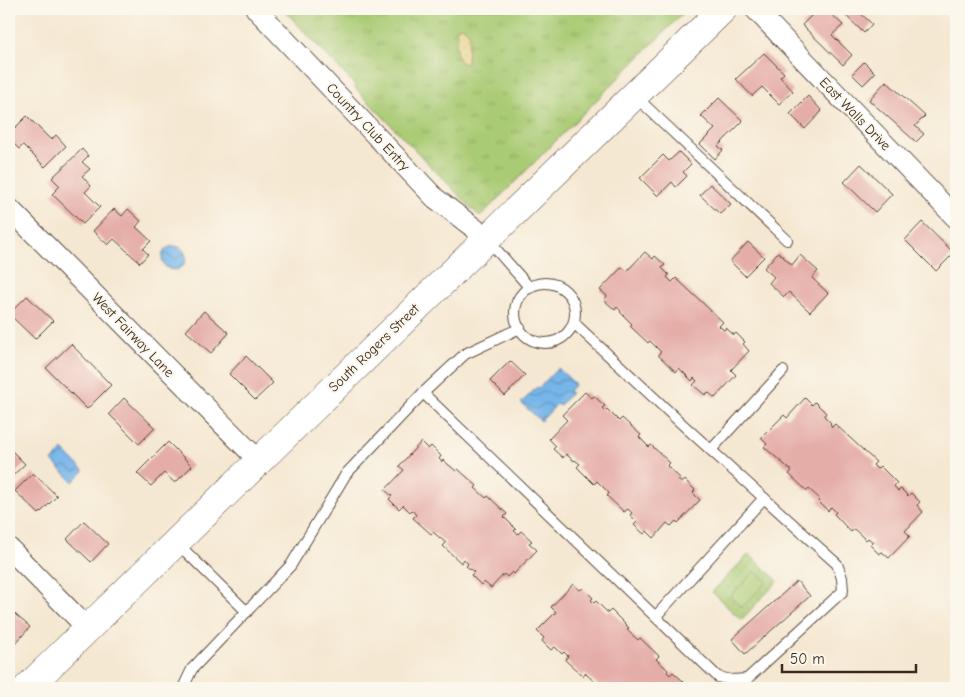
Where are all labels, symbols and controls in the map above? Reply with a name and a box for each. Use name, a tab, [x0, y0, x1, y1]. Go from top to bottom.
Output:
street label: East Walls Drive	[816, 74, 894, 154]
street label: Country Club Entry	[323, 79, 414, 175]
street label: West Fairway Lane	[88, 289, 178, 381]
street label: South Rogers Street	[325, 300, 424, 396]
scale bar	[782, 642, 916, 674]
text: 50 m	[790, 650, 825, 668]

